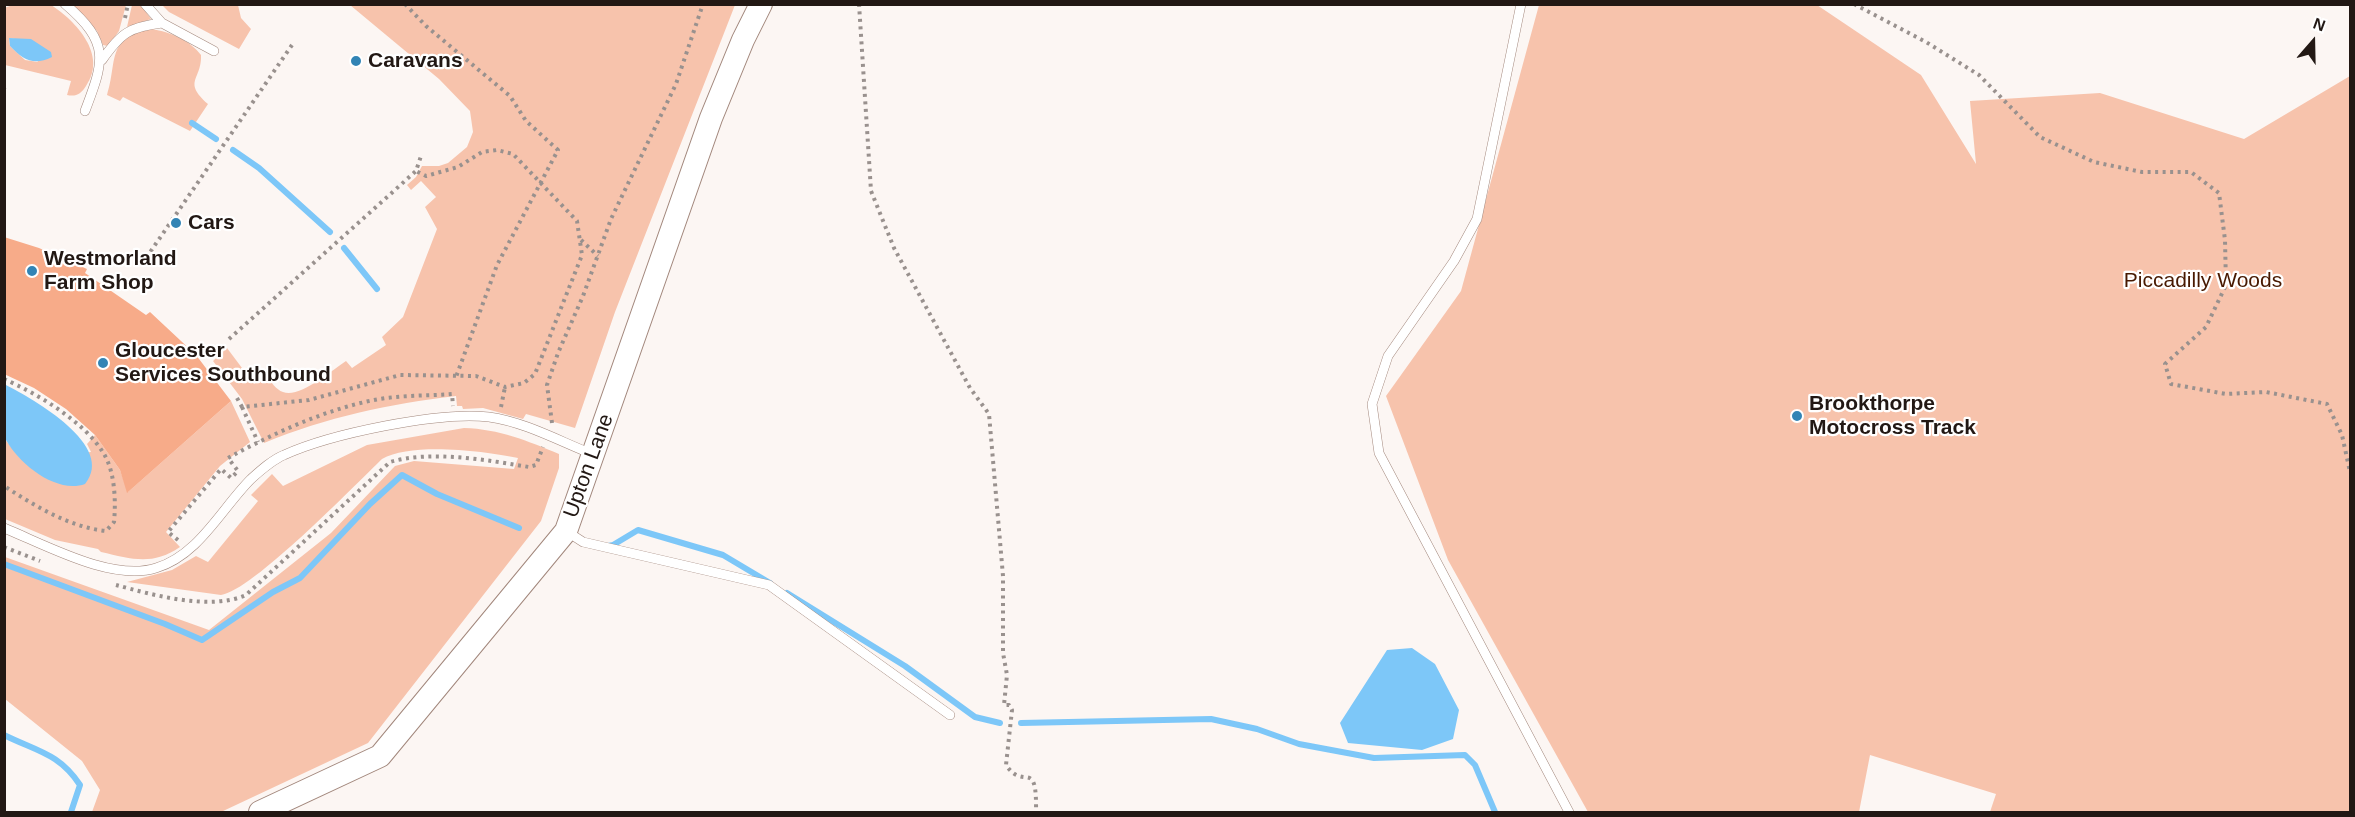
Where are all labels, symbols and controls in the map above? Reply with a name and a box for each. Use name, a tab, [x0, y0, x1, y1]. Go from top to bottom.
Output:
north arrow	[2283, 12, 2343, 72]
text: N	[2311, 15, 2328, 35]
place label: Caravans	[368, 48, 463, 74]
marker: Caravans	[349, 54, 363, 68]
place label: Cars	[188, 210, 235, 236]
marker: Cars	[169, 216, 183, 230]
place label: Westmorland Farm Shop	[44, 246, 177, 296]
marker: Westmorland Farm Shop	[25, 264, 39, 278]
park label: Piccadilly Woods	[2124, 268, 2282, 294]
place label: Gloucester Services Southbound	[115, 338, 331, 388]
marker: Gloucester Services Southbound	[96, 356, 110, 370]
place label: Brookthorpe Motocross Track	[1809, 391, 1976, 441]
marker: Brookthorpe Motocross Track	[1790, 409, 1804, 423]
street label: Upton Lane	[559, 411, 619, 521]

